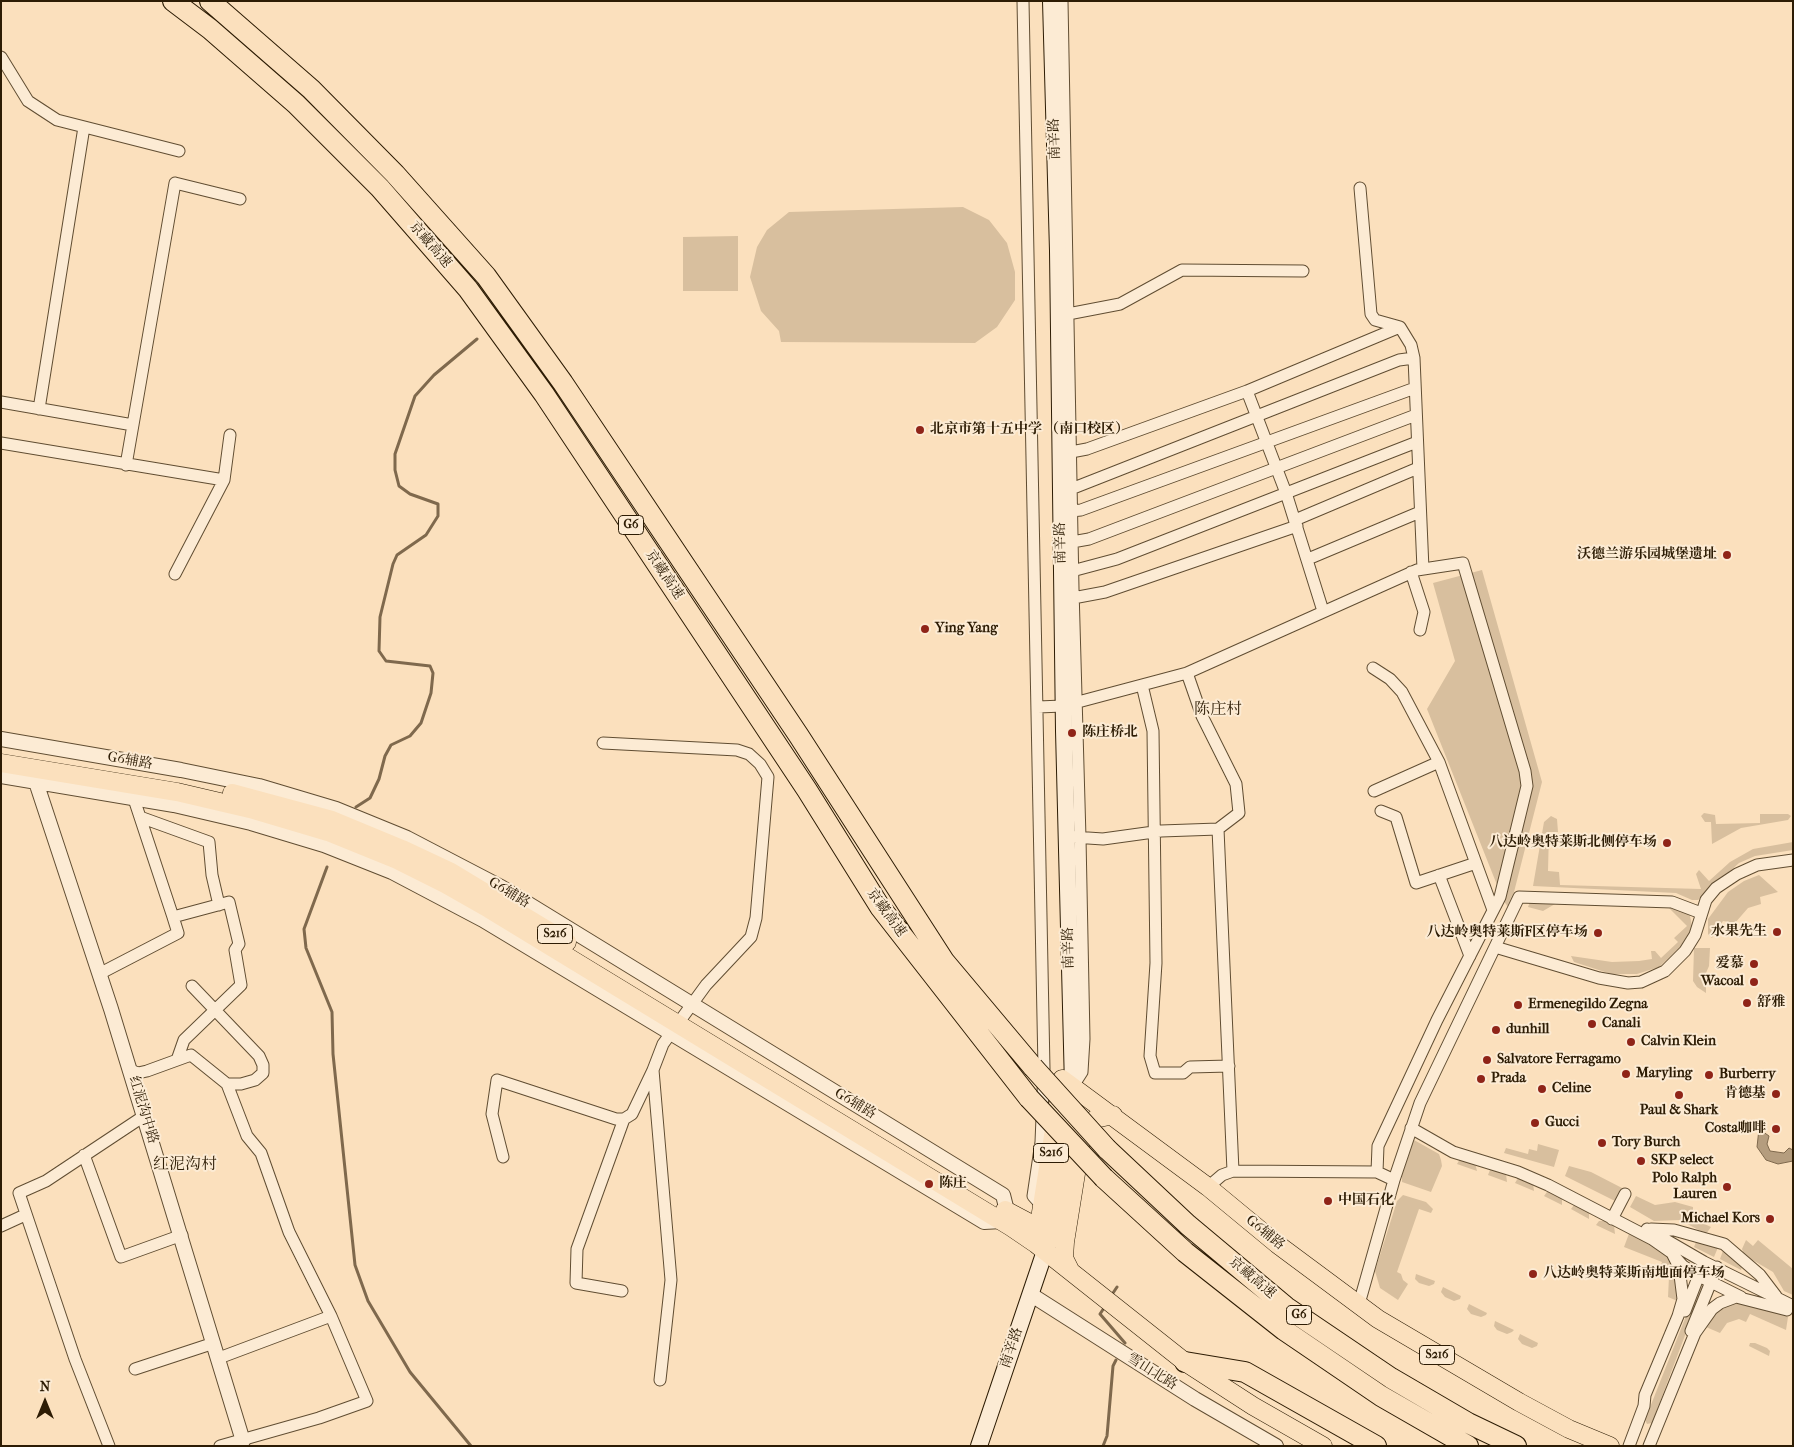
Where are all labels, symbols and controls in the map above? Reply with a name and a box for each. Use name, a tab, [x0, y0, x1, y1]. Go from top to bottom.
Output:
street label: 南辛路	[1046, 118, 1064, 160]
street label: 京藏高速	[405, 218, 455, 272]
place label: 北京市第十五中学 （南口校区）	[930, 422, 1129, 438]
marker: 北京市第十五中学 （南口校区）	[914, 424, 926, 436]
road number: G6	[618, 516, 644, 534]
street label: 南辛路	[1052, 522, 1070, 564]
street label: 京藏高速	[641, 547, 687, 603]
place label: 沃德兰游乐园城堡遗址	[1577, 547, 1717, 563]
marker: 沃德兰游乐园城堡遗址	[1721, 549, 1733, 561]
place label: Ying Yang	[935, 621, 998, 637]
marker: Ying Yang	[919, 623, 931, 635]
district label: 陈庄村	[1194, 700, 1242, 720]
place label: 陈庄桥北	[1082, 725, 1138, 741]
marker: 陈庄桥北	[1066, 727, 1078, 739]
street label: G6辅路	[106, 749, 154, 773]
place label: 八达岭奥特莱斯北侧停车场	[1489, 835, 1657, 851]
marker: 八达岭奥特莱斯北侧停车场	[1661, 837, 1673, 849]
street label: G6辅路	[485, 874, 533, 912]
street label: 京藏高速	[863, 885, 909, 941]
road number: S216	[538, 924, 572, 944]
place label: 水果先生	[1711, 924, 1767, 940]
place label: 八达岭奥特莱斯F区停车场	[1426, 925, 1588, 941]
marker: 水果先生	[1771, 926, 1783, 938]
street label: 南辛路	[1060, 927, 1078, 969]
marker: 八达岭奥特莱斯F区停车场	[1592, 927, 1604, 939]
place label: 爱慕	[1716, 956, 1744, 972]
marker: 爱慕	[1748, 958, 1760, 970]
place label: Wacoal	[1701, 974, 1744, 990]
marker: Wacoal	[1748, 976, 1760, 988]
place label: 舒雅	[1757, 995, 1785, 1011]
place label: Ermenegildo Zegna	[1528, 997, 1648, 1013]
marker: 舒雅	[1741, 997, 1753, 1009]
marker: Ermenegildo Zegna	[1512, 999, 1524, 1011]
place label: Canali	[1602, 1016, 1641, 1032]
marker: Canali	[1586, 1018, 1598, 1030]
place label: dunhill	[1506, 1022, 1549, 1038]
marker: dunhill	[1490, 1024, 1502, 1036]
place label: Calvin Klein	[1641, 1034, 1716, 1050]
marker: Calvin Klein	[1625, 1036, 1637, 1048]
place label: Salvatore Ferragamo	[1497, 1052, 1621, 1068]
marker: Salvatore Ferragamo	[1481, 1054, 1493, 1066]
place label: Maryling	[1636, 1066, 1692, 1082]
place label: Burberry	[1719, 1067, 1776, 1083]
marker: Maryling	[1620, 1068, 1632, 1080]
marker: Burberry	[1703, 1069, 1715, 1081]
place label: Prada	[1491, 1071, 1526, 1087]
marker: Prada	[1475, 1073, 1487, 1085]
street label: 红泥沟中路	[125, 1074, 161, 1146]
place label: Celine	[1552, 1081, 1591, 1097]
marker: Celine	[1536, 1083, 1548, 1095]
street label: G6辅路	[831, 1085, 879, 1123]
place label: 肯德基	[1724, 1086, 1766, 1102]
marker: 肯德基	[1770, 1088, 1782, 1100]
marker: Paul & Shark	[1673, 1089, 1685, 1101]
place label: Paul & Shark	[1640, 1103, 1718, 1119]
place label: Gucci	[1545, 1115, 1579, 1131]
marker: Gucci	[1529, 1117, 1541, 1129]
place label: Costa咖啡	[1705, 1121, 1766, 1137]
marker: Costa咖啡	[1770, 1123, 1782, 1135]
place label: Tory Burch	[1612, 1135, 1680, 1151]
marker: Tory Burch	[1596, 1137, 1608, 1149]
road number: S216	[1034, 1144, 1068, 1162]
place label: SKP select	[1651, 1153, 1714, 1169]
district label: 红泥沟村	[153, 1155, 217, 1175]
marker: SKP select	[1635, 1155, 1647, 1167]
place label: Polo Ralph Lauren	[1652, 1171, 1717, 1204]
place label: 陈庄	[939, 1176, 967, 1192]
marker: 陈庄	[923, 1178, 935, 1190]
marker: Polo Ralph Lauren	[1721, 1181, 1733, 1193]
place label: 中国石化	[1338, 1193, 1394, 1209]
marker: 中国石化	[1322, 1195, 1334, 1207]
place label: Michael Kors	[1681, 1211, 1760, 1227]
street label: G6辅路	[1242, 1212, 1288, 1254]
marker: Michael Kors	[1764, 1213, 1776, 1225]
street label: 京藏高速	[1225, 1254, 1279, 1302]
place label: 八达岭奥特莱斯南地面停车场	[1543, 1266, 1725, 1282]
marker: 八达岭奥特莱斯南地面停车场	[1527, 1268, 1539, 1280]
road number: G6	[1286, 1306, 1312, 1324]
street label: 南辛路	[997, 1325, 1027, 1371]
road number: S216	[1420, 1346, 1454, 1364]
street label: 雪山北路	[1124, 1350, 1180, 1394]
north arrow	[20, 1377, 70, 1427]
text: N	[40, 1378, 50, 1395]

